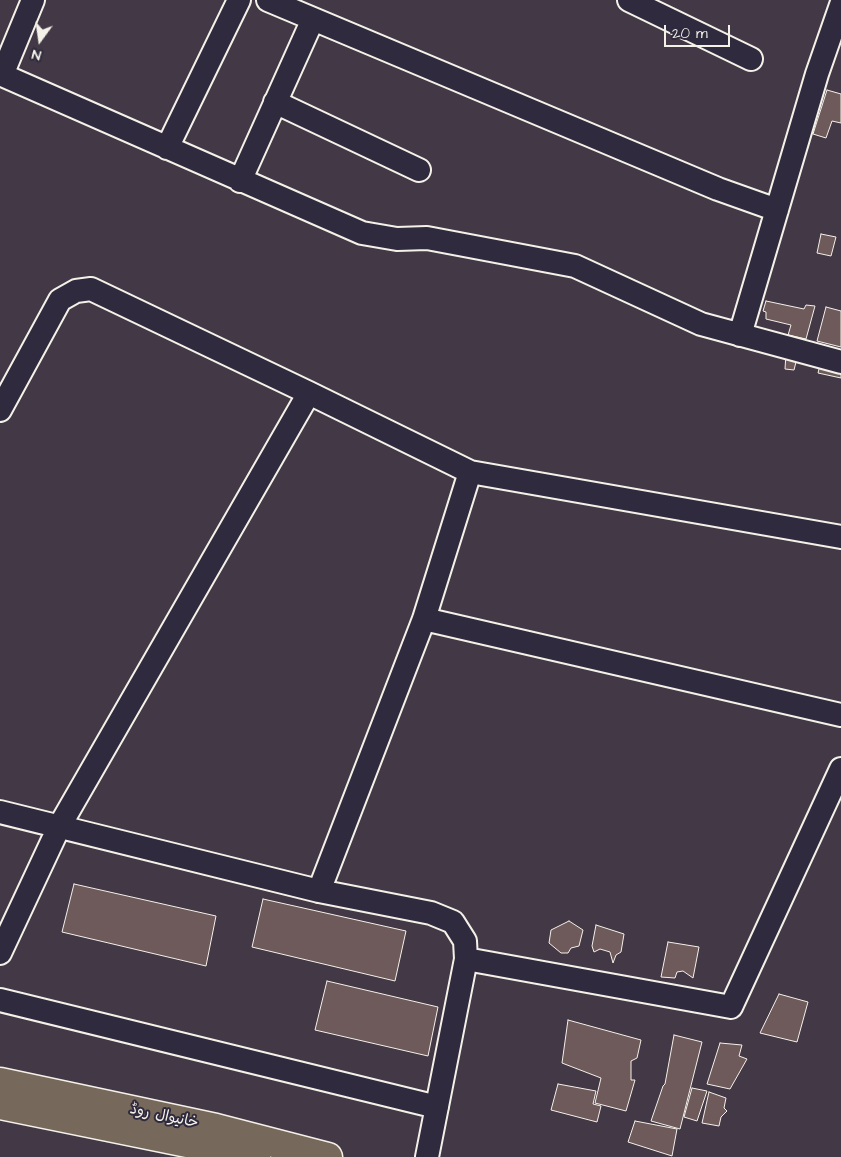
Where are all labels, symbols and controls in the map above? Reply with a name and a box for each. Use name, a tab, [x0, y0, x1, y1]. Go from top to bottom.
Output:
north arrow	[15, 15, 65, 65]
scale bar	[666, 15, 732, 47]
text: 20 m	[672, 23, 708, 44]
text: N	[30, 44, 43, 65]
street label: خانیوال روڈ	[128, 1101, 200, 1133]

